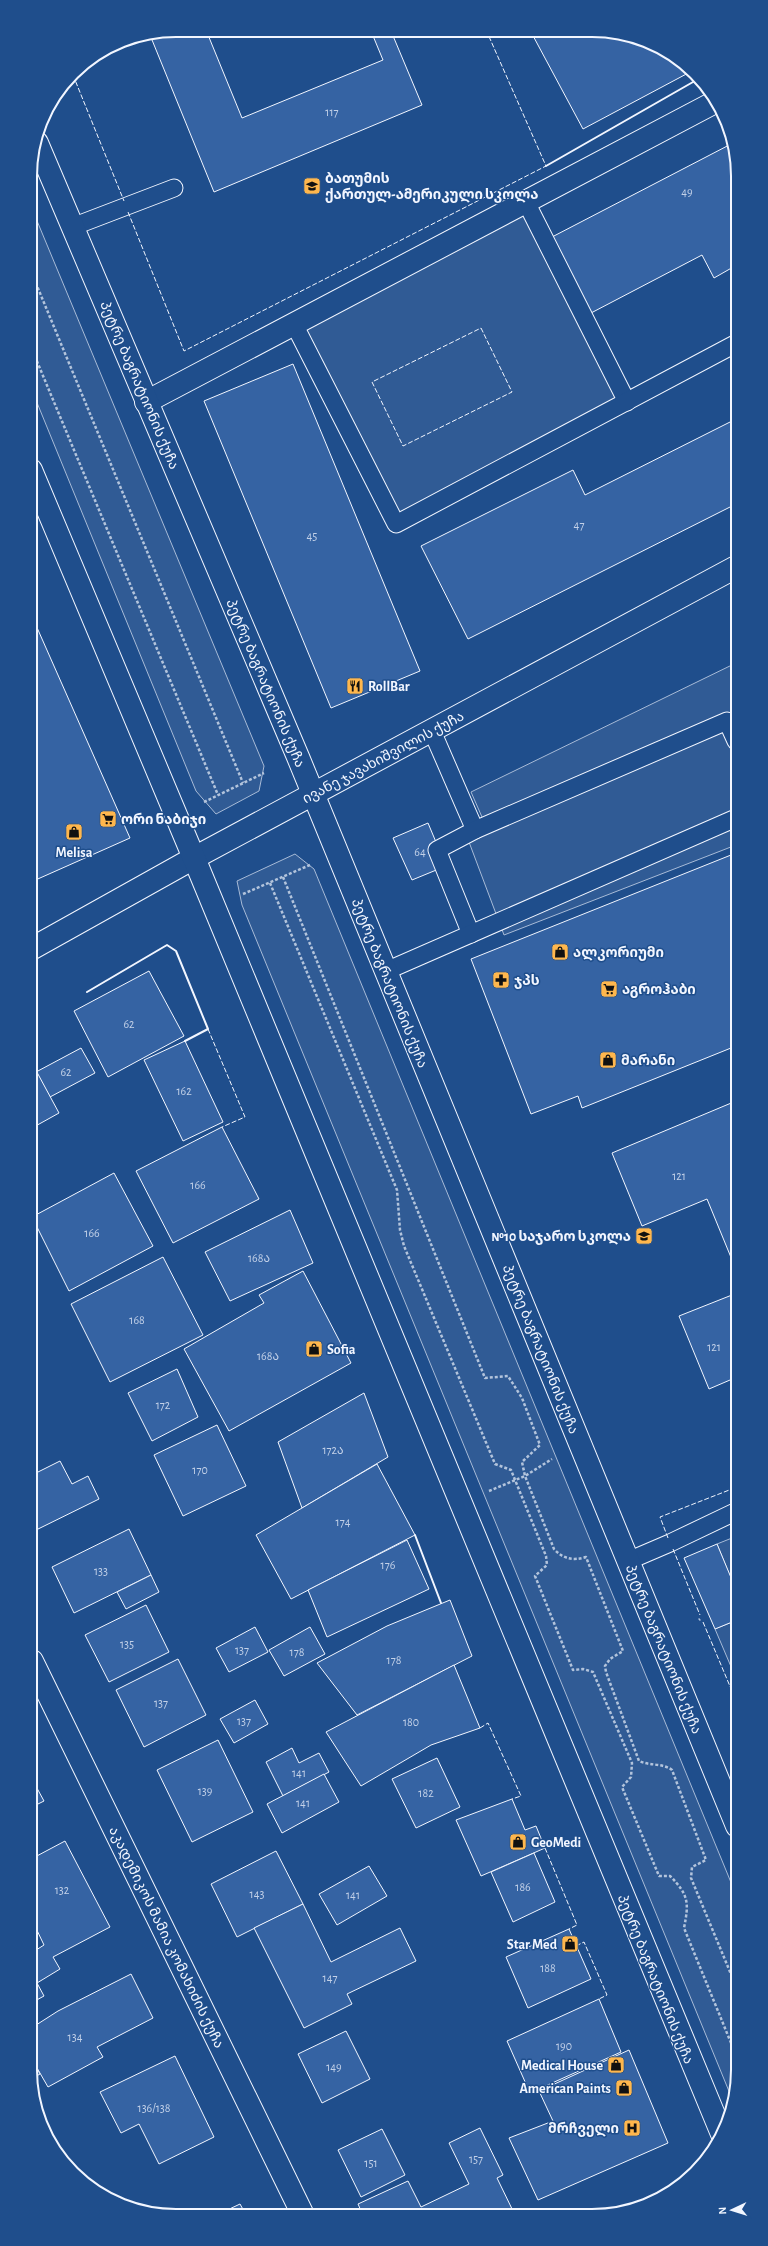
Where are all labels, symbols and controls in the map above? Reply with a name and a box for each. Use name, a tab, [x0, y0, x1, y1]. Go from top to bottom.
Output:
house number: 117	[325, 106, 339, 118]
place label: ბათუმის ქართულ-ამერიკული სკოლა	[325, 172, 538, 203]
school or university icon: ბათუმის ქართულ-ამერიკული სკოლა	[302, 176, 322, 196]
house number: 49	[681, 186, 693, 198]
street label: პეტრე ბაგრატიონის ქუჩა	[96, 299, 182, 472]
house number: 47	[574, 519, 584, 531]
house number: 45	[307, 530, 317, 542]
street label: პეტრე ბაგრატიონის ქუჩა	[222, 597, 308, 770]
restaurant icon: RollBar	[345, 676, 365, 696]
place label: RollBar	[368, 680, 410, 694]
street label: ივანე ჯავახიშვილის ქუჩა	[300, 709, 467, 807]
supermarket icon: ორი ნაბიჯი	[98, 809, 118, 829]
place label: ორი ნაბიჯი	[121, 812, 206, 828]
shop icon: Melisa	[64, 822, 84, 842]
place label: Melisa	[56, 846, 93, 860]
house number: 64	[414, 846, 426, 858]
street label: პეტრე ბაგრატიონის ქუჩა	[348, 896, 430, 1070]
shop icon: ალკორიუმი	[550, 942, 570, 962]
place label: ალკორიუმი	[573, 945, 664, 961]
pharmacy icon: ჯპს	[491, 970, 511, 990]
place label: ჯპს	[514, 974, 540, 989]
supermarket icon: აგროჰაბი	[599, 979, 619, 999]
place label: აგროჰაბი	[622, 982, 696, 998]
house number: 62	[123, 1018, 135, 1030]
shop icon: მარანი	[598, 1050, 618, 1070]
place label: მარანი	[621, 1053, 675, 1068]
house number: 62	[60, 1066, 72, 1078]
house number: 162	[176, 1085, 192, 1097]
house number: 121	[672, 1170, 686, 1182]
house number: 166	[190, 1179, 206, 1191]
school or university icon: №10 საჯარო სკოლა	[634, 1226, 654, 1246]
house number: 166	[84, 1227, 100, 1239]
place label: №10 საჯარო სკოლა	[491, 1229, 631, 1245]
house number: 168ა	[248, 1252, 270, 1264]
street label: პეტრე ბაგრატიონის ქუჩა	[499, 1262, 581, 1436]
house number: 168	[129, 1314, 145, 1326]
shop icon: Sofia	[304, 1339, 324, 1359]
house number: 121	[707, 1341, 721, 1353]
place label: Sofia	[327, 1343, 356, 1357]
house number: 168ა	[257, 1350, 279, 1362]
house number: 172	[156, 1399, 171, 1411]
house number: 172ა	[322, 1444, 344, 1456]
house number: 170	[192, 1464, 208, 1476]
house number: 174	[336, 1516, 351, 1528]
house number: 176	[381, 1559, 396, 1571]
street label: პეტრე ბაგრატიონის ქუჩა	[622, 1562, 704, 1736]
house number: 133	[94, 1565, 108, 1577]
house number: 135	[120, 1638, 134, 1650]
house number: 137	[235, 1644, 249, 1656]
house number: 178	[290, 1646, 305, 1658]
house number: 178	[387, 1654, 402, 1666]
house number: 137	[154, 1697, 168, 1709]
house number: 137	[237, 1715, 251, 1727]
house number: 180	[403, 1716, 419, 1728]
house number: 141	[292, 1767, 306, 1779]
house number: 139	[198, 1785, 213, 1797]
house number: 182	[418, 1787, 434, 1799]
house number: 141	[296, 1797, 310, 1809]
street label: აკადემიკოს მამია კომახიძის ქუჩა	[105, 1824, 226, 2051]
shop icon: GeoMedi	[508, 1832, 528, 1852]
place label: GeoMedi	[531, 1836, 581, 1850]
house number: 186	[515, 1881, 531, 1893]
house number: 132	[55, 1884, 70, 1896]
house number: 143	[250, 1888, 264, 1900]
house number: 141	[346, 1889, 360, 1901]
street label: პეტრე ბაგრატიონის ქუჩა	[614, 1892, 696, 2066]
shop icon: Star Med	[560, 1934, 580, 1954]
place label: Star Med	[507, 1938, 558, 1952]
house number: 188	[540, 1962, 556, 1974]
house number: 147	[323, 1972, 337, 1984]
house number: 134	[68, 2031, 83, 2043]
house number: 190	[556, 2040, 572, 2052]
shop icon: Medical House	[606, 2055, 626, 2075]
place label: Medical House	[521, 2059, 603, 2073]
house number: 149	[326, 2061, 342, 2073]
shop icon: American Paints	[614, 2078, 634, 2098]
place label: American Paints	[520, 2082, 611, 2096]
house number: 136/138	[138, 2102, 171, 2114]
hospital icon: მრჩველი	[622, 2118, 642, 2138]
place label: მრჩველი	[548, 2121, 619, 2137]
house number: 157	[469, 2153, 483, 2165]
house number: 151	[364, 2157, 378, 2169]
north arrow	[712, 2190, 752, 2230]
text: N	[717, 2206, 728, 2215]

